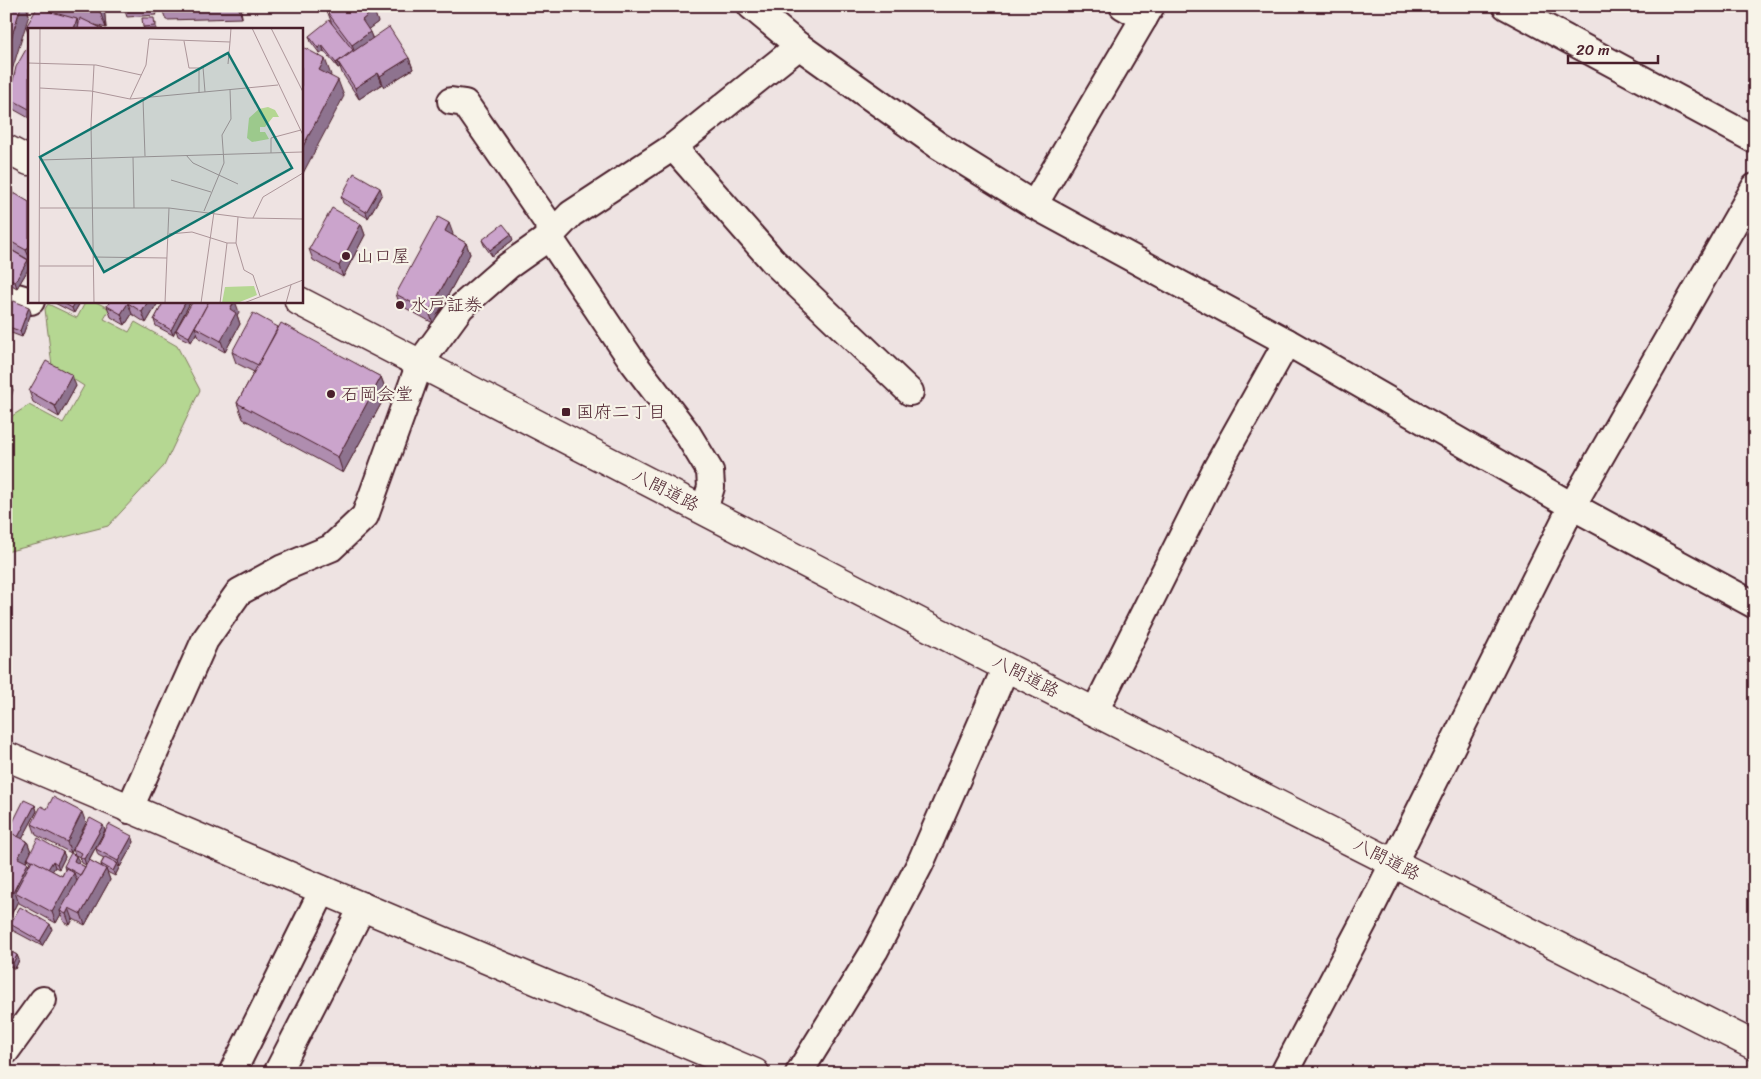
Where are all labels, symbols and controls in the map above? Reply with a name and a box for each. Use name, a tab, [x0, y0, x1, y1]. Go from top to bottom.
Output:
inset map	[28, 28, 302, 302]
scale bar	[1568, 32, 1658, 64]
text: 20 m	[1576, 37, 1610, 63]
place label: 山口屋	[356, 240, 410, 272]
marker: 山口屋	[340, 250, 352, 262]
place label: 水戸証券	[410, 289, 482, 321]
marker: 水戸証券	[394, 299, 406, 311]
place label: 石岡会堂	[341, 378, 413, 410]
marker: 石岡会堂	[325, 388, 337, 400]
place label: 国府二丁目	[576, 396, 666, 428]
marker: 国府二丁目	[560, 406, 572, 418]
street label: 八間道路	[627, 459, 705, 521]
street label: 八間道路	[987, 645, 1065, 707]
street label: 八間道路	[1348, 828, 1426, 890]

